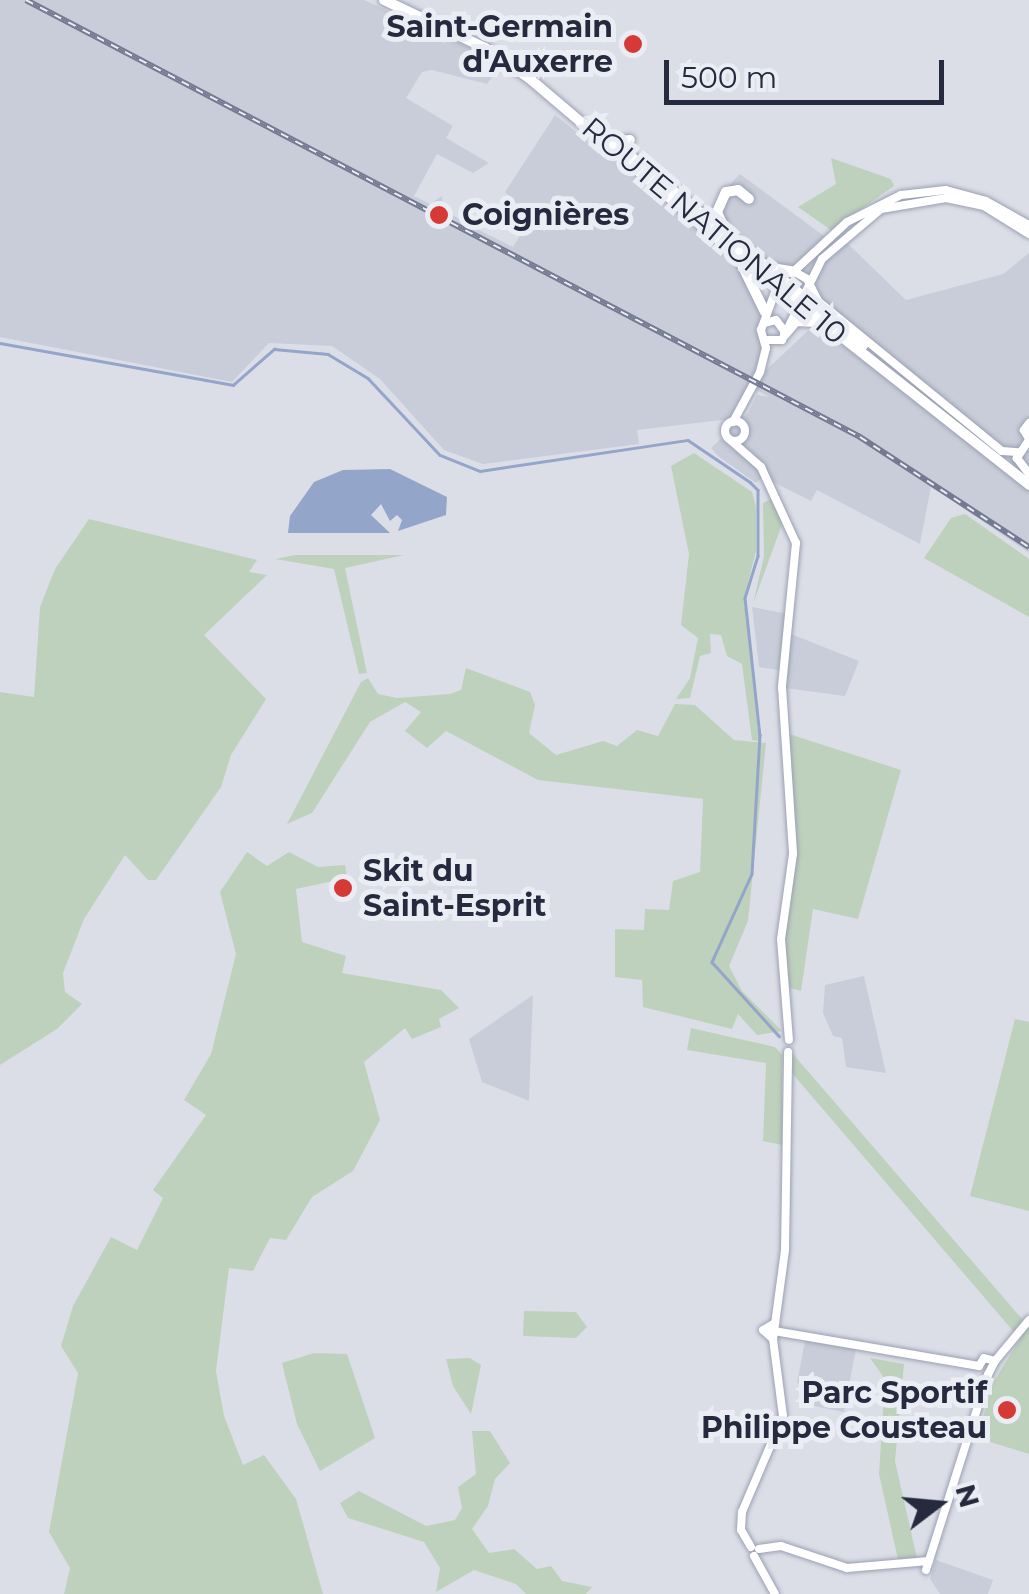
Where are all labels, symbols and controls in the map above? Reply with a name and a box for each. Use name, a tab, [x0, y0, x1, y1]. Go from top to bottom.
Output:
place label: Saint-Germain d'Auxerre	[387, 9, 613, 80]
marker: Saint-Germain d'Auxerre	[622, 33, 644, 55]
scale bar	[669, 40, 949, 102]
text: 500 m	[681, 59, 777, 96]
street label: ROUTE NATIONALE 10	[575, 110, 853, 352]
place label: Coignières	[462, 197, 629, 233]
marker: Coignières	[426, 202, 452, 228]
place label: Skit du Saint-Esprit	[363, 853, 546, 924]
marker: Skit du Saint-Esprit	[332, 877, 354, 899]
place label: Parc Sportif Philippe Cousteau	[701, 1375, 987, 1446]
marker: Parc Sportif Philippe Cousteau	[996, 1399, 1018, 1421]
north arrow	[889, 1454, 989, 1554]
text: N	[948, 1480, 987, 1511]

